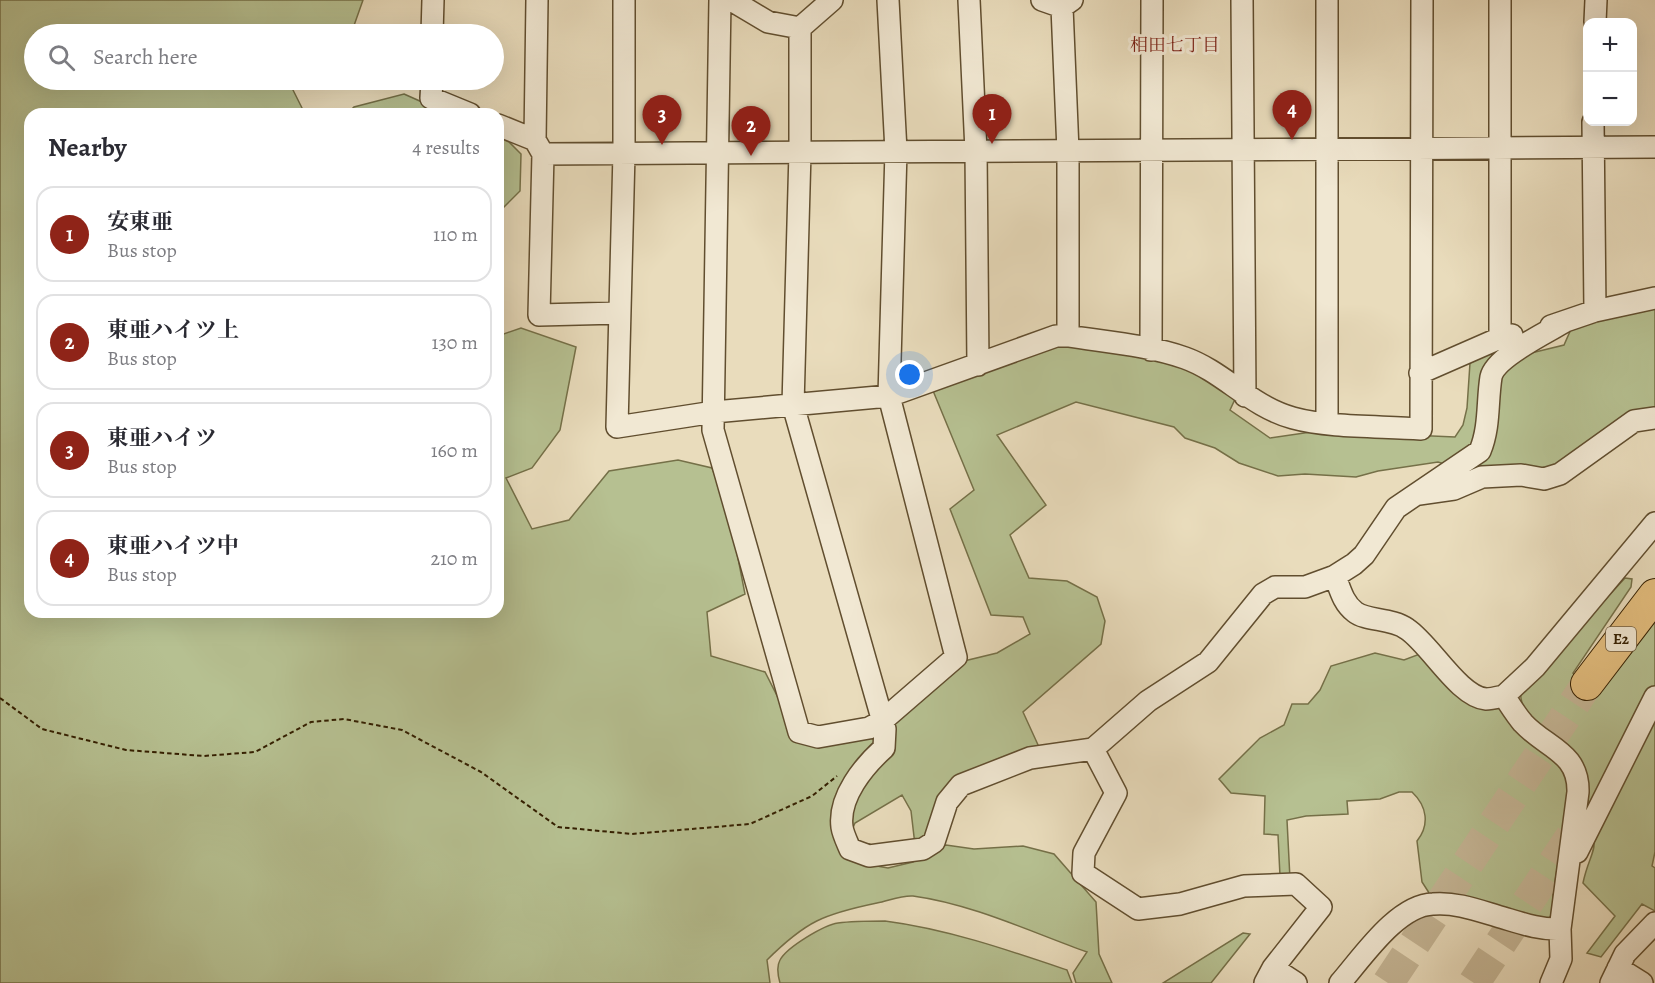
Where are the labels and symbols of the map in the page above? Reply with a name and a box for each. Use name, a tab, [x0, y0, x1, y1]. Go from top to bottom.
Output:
district label: 相田七丁目	[1130, 33, 1220, 57]
pin: 4	[1272, 90, 1312, 140]
pin: 1	[972, 94, 1012, 144]
pin: 3	[642, 96, 682, 145]
pin: 2	[732, 106, 771, 156]
your location	[895, 360, 924, 389]
road number: E2	[1606, 627, 1636, 651]

